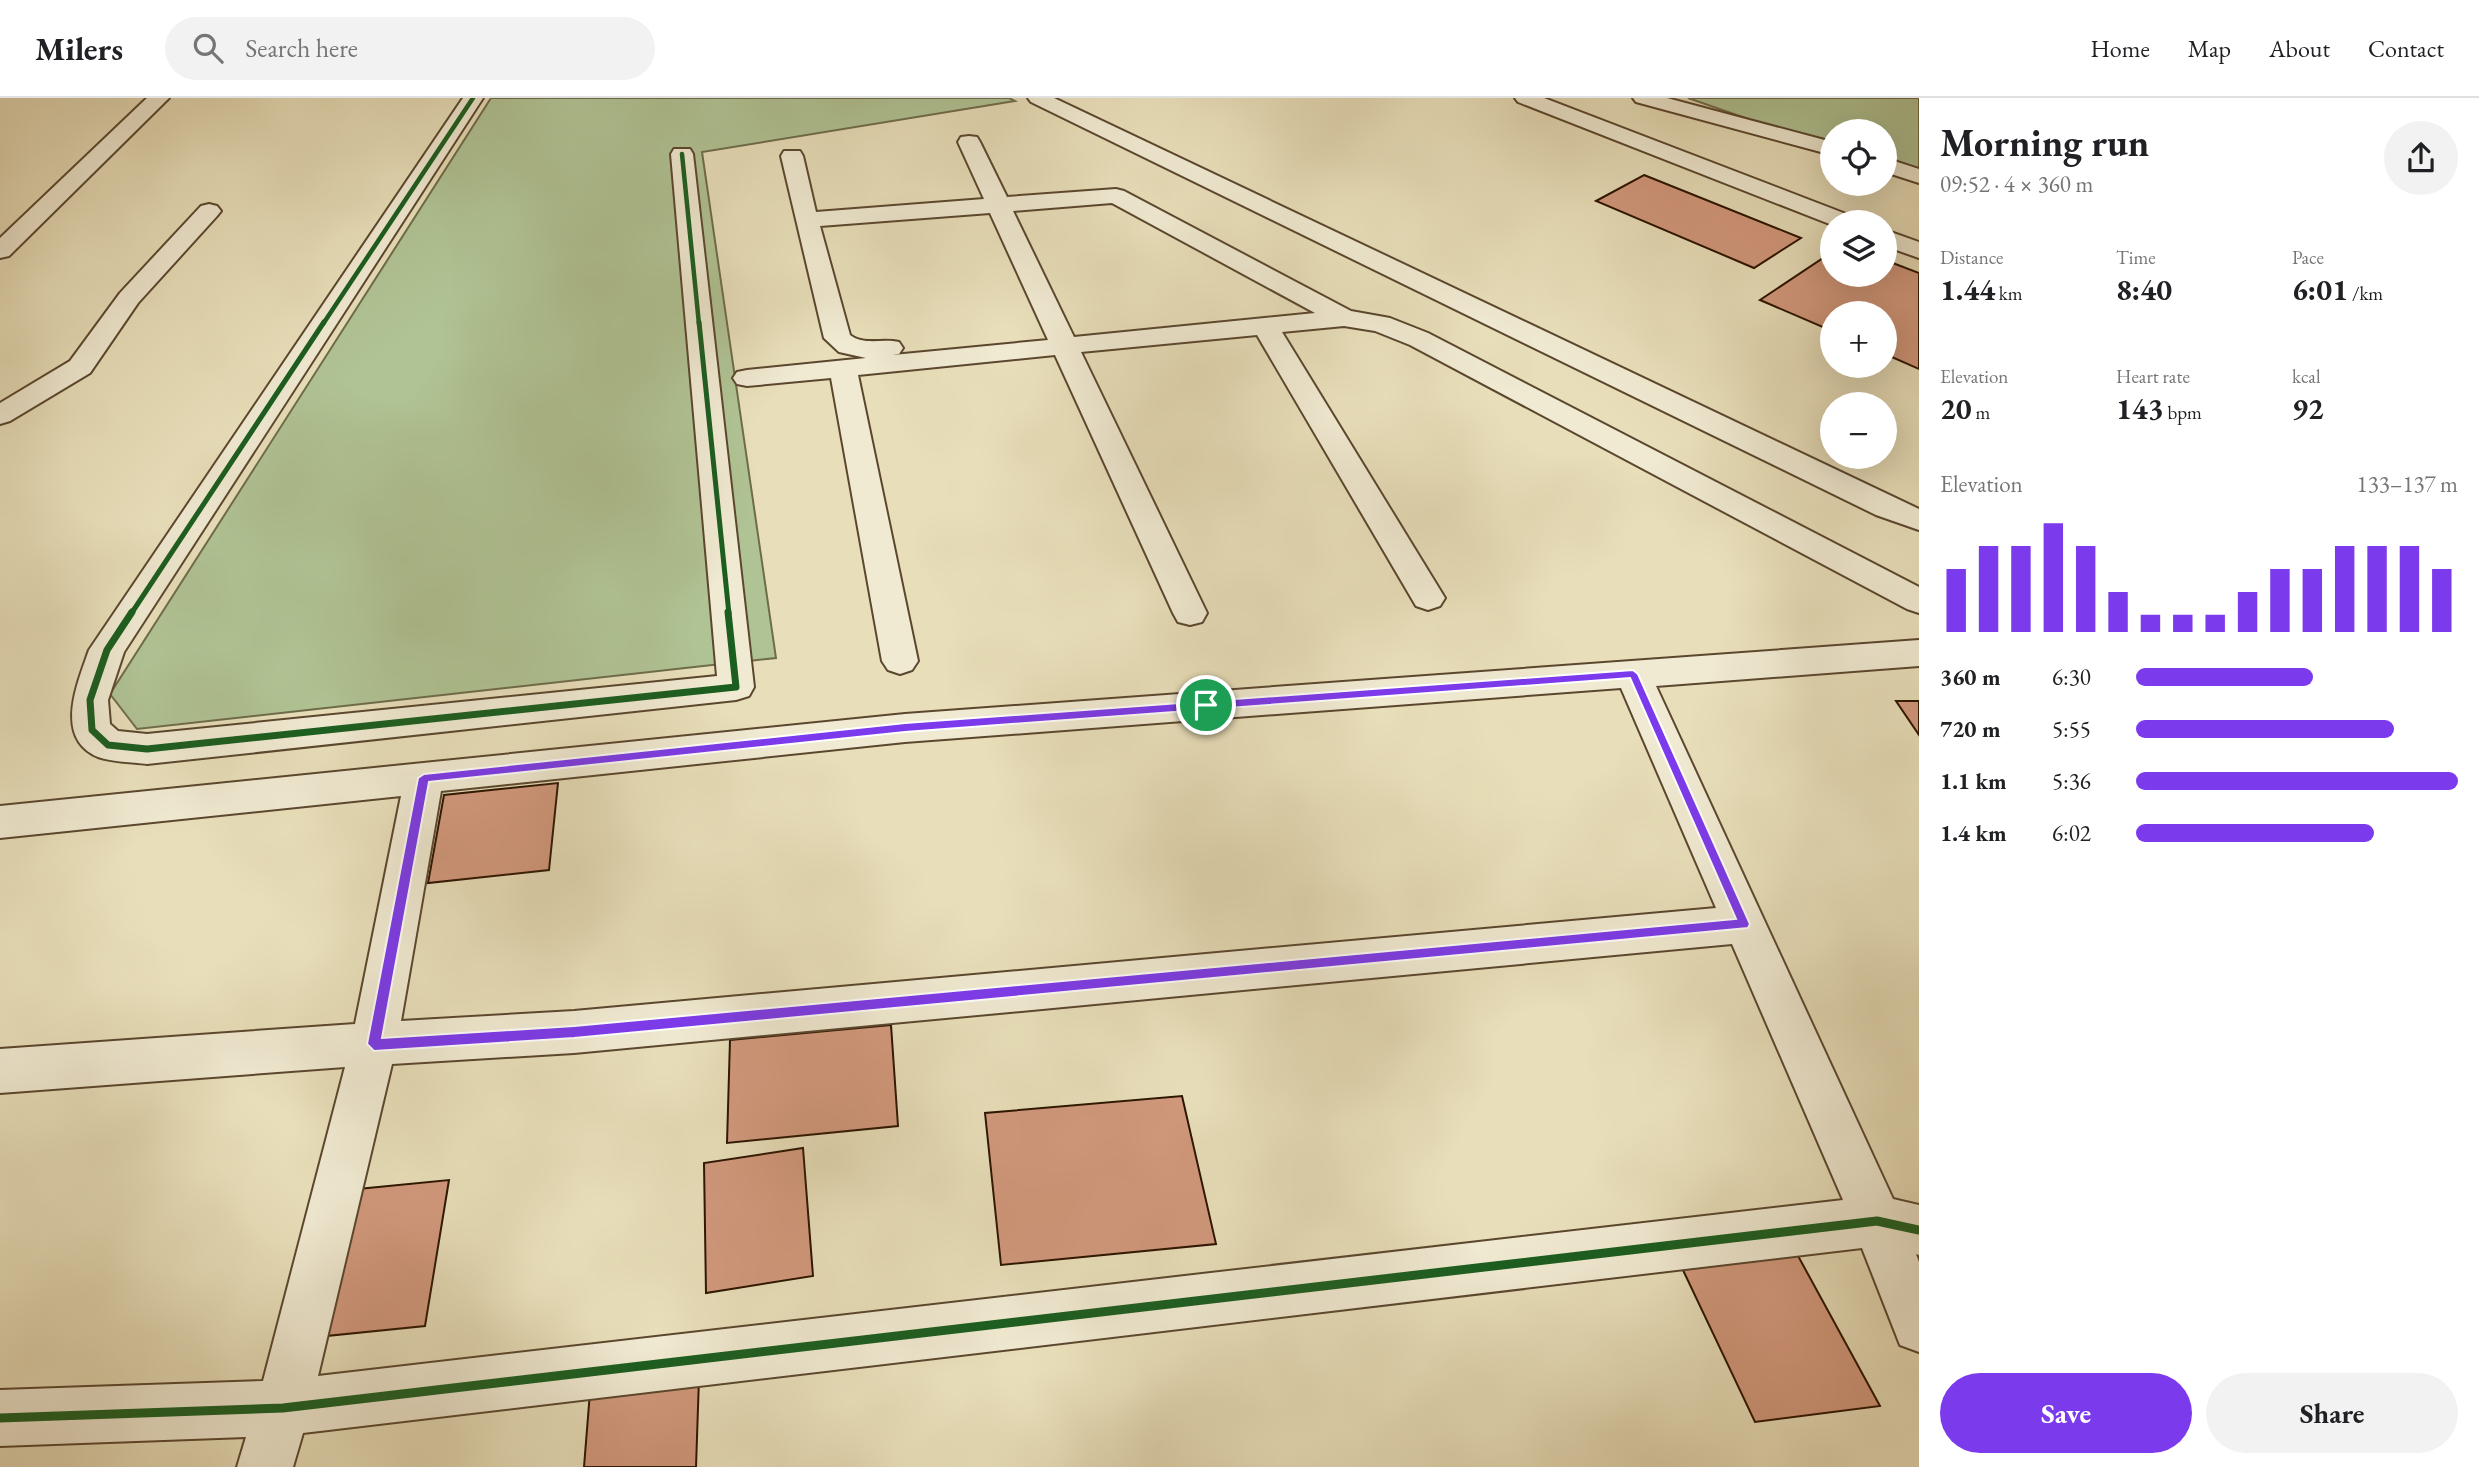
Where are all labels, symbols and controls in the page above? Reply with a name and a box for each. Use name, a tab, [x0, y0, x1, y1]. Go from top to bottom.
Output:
search box	[165, 17, 655, 80]
text: Milers	[35, 27, 123, 70]
icon: search	[189, 29, 227, 67]
text: Search here	[245, 31, 358, 65]
text: Home	[2090, 33, 2150, 64]
text: Map	[2188, 33, 2231, 64]
text: About	[2269, 33, 2330, 64]
text: Contact	[2368, 33, 2444, 64]
text: Morning run	[1940, 118, 2149, 167]
map controls	[1820, 119, 1897, 469]
button: locate	[1820, 119, 1897, 196]
button: share	[2384, 121, 2458, 195]
text: 09:52 · 4 × 360 m	[1940, 169, 2093, 199]
button: layers	[1820, 210, 1897, 287]
text: Distance	[1940, 245, 2003, 270]
text: Time	[2116, 245, 2156, 270]
text: Pace	[2292, 245, 2324, 270]
text: 1.44	[1940, 270, 1995, 309]
text: 8:40	[2116, 270, 2172, 309]
text: 6:01	[2292, 270, 2348, 309]
text: km	[1995, 281, 2023, 306]
text: /km	[2348, 281, 2383, 306]
button: +	[1820, 301, 1897, 378]
text: Elevation	[1940, 364, 2008, 389]
text: Heart rate	[2116, 364, 2190, 389]
text: kcal	[2292, 364, 2321, 389]
text: 20	[1940, 389, 1972, 428]
text: 143	[2116, 389, 2164, 428]
text: 92	[2292, 389, 2324, 428]
button: −	[1820, 392, 1897, 469]
text: m	[1972, 400, 1990, 425]
text: bpm	[2164, 400, 2202, 425]
text: Elevation	[1940, 469, 2023, 499]
text: 133–137 m	[2357, 469, 2458, 499]
text: 360 m	[1940, 662, 2001, 692]
text: 6:30	[2052, 662, 2091, 692]
pin	[1176, 675, 1236, 735]
icon: arrive	[1187, 686, 1225, 724]
text: 720 m	[1940, 714, 2001, 744]
text: 5:55	[2052, 714, 2091, 744]
text: 1.1 km	[1940, 766, 2007, 796]
text: 5:36	[2052, 766, 2091, 796]
text: 1.4 km	[1940, 818, 2007, 848]
text: 6:02	[2052, 818, 2091, 848]
button: Save	[1940, 1373, 2192, 1453]
button: Share	[2206, 1373, 2458, 1453]

